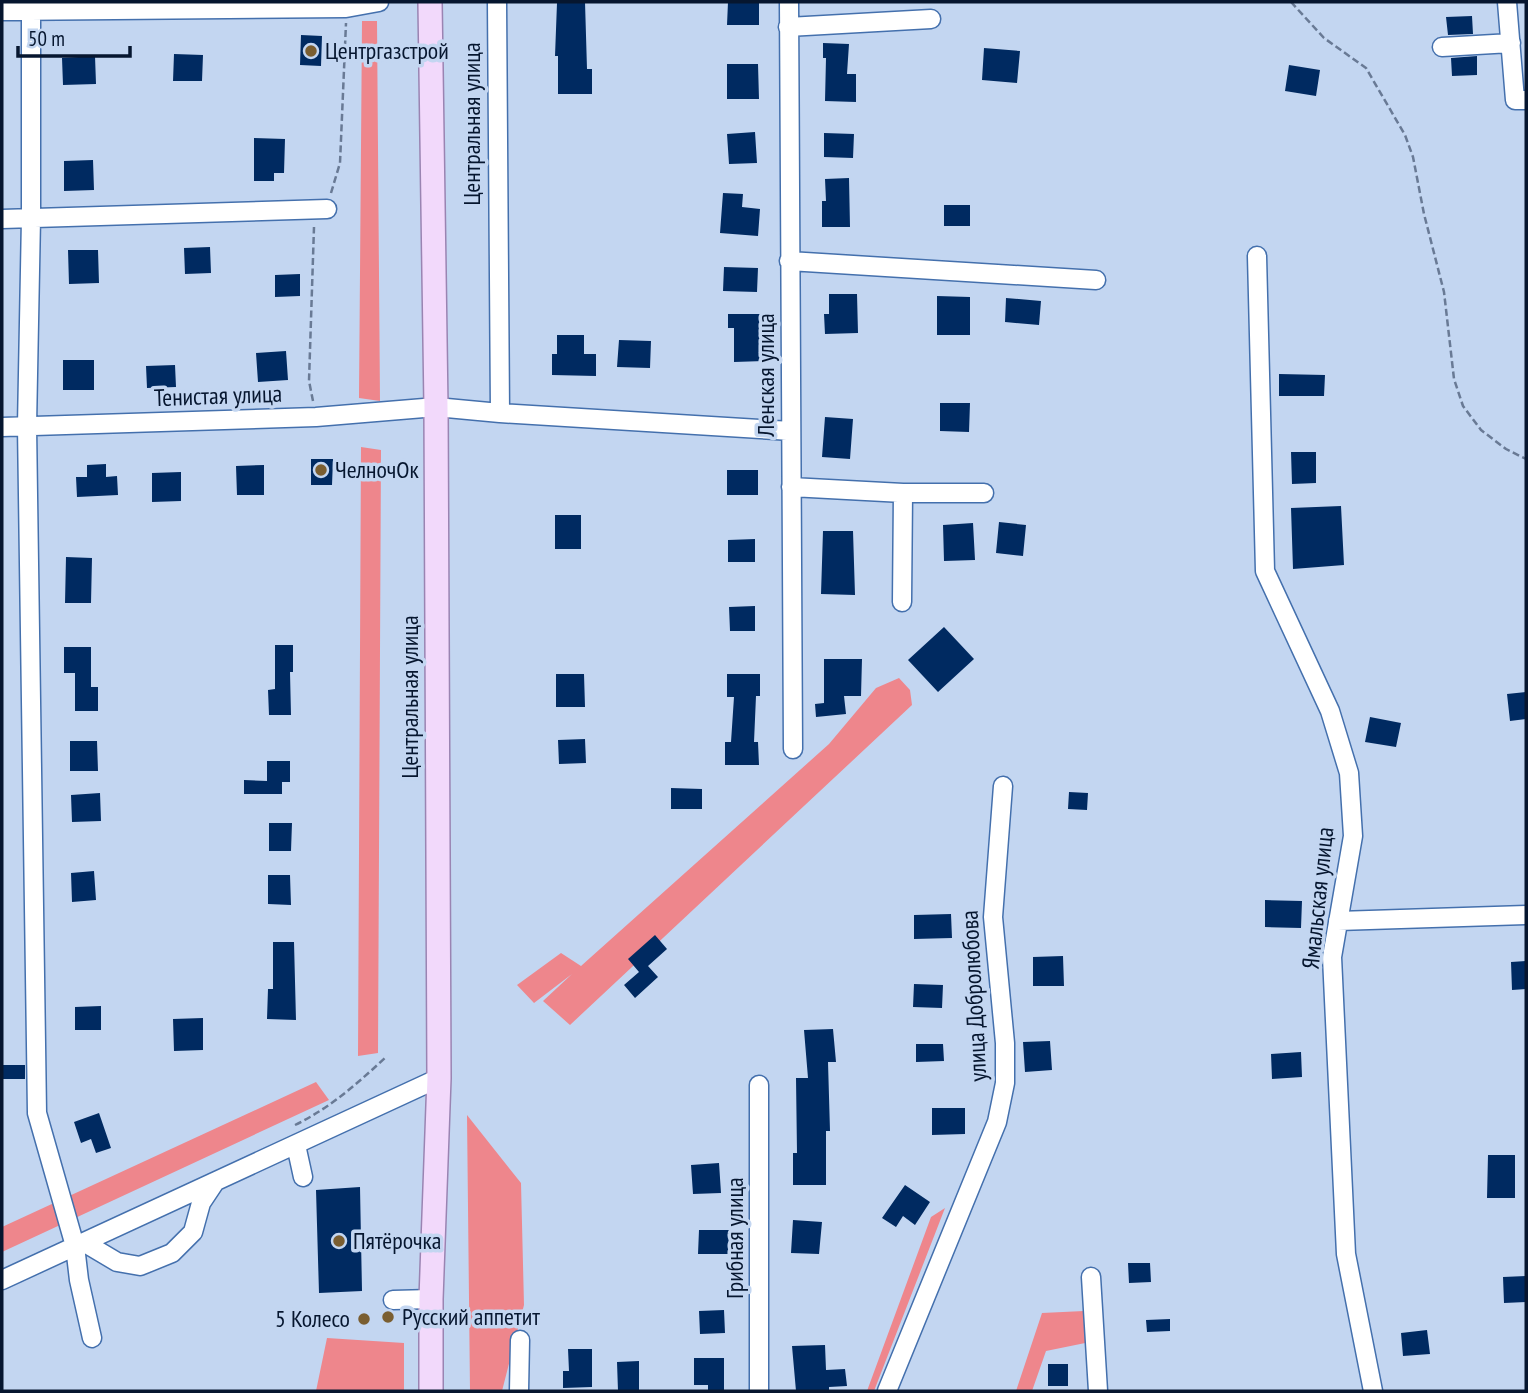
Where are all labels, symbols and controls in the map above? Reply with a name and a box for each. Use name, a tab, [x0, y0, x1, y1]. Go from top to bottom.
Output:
scale bar	[18, 14, 130, 58]
text: 50 m	[28, 25, 65, 52]
place label: Центргазстрой	[325, 35, 449, 66]
street label: Центральная улица	[456, 42, 487, 206]
marker: Центргазстрой	[303, 43, 319, 59]
street label: Ленская улица	[750, 313, 781, 438]
street label: Тенистая улица	[153, 378, 283, 413]
place label: ЧелночОк	[335, 454, 419, 485]
marker: ЧелночОк	[313, 462, 329, 478]
street label: Центральная улица	[394, 615, 425, 779]
street label: Ямальская улица	[1295, 825, 1340, 971]
street label: улица Добролюбова	[954, 909, 993, 1083]
street label: Грибная улица	[719, 1177, 750, 1299]
place label: Пятёрочка	[353, 1225, 441, 1256]
marker: Пятёрочка	[331, 1233, 347, 1249]
place label: Русский аппетит	[402, 1301, 540, 1332]
place label: 5 Колесо	[275, 1303, 350, 1334]
marker: Русский аппетит	[380, 1309, 396, 1325]
marker: 5 Колесо	[356, 1311, 372, 1327]

